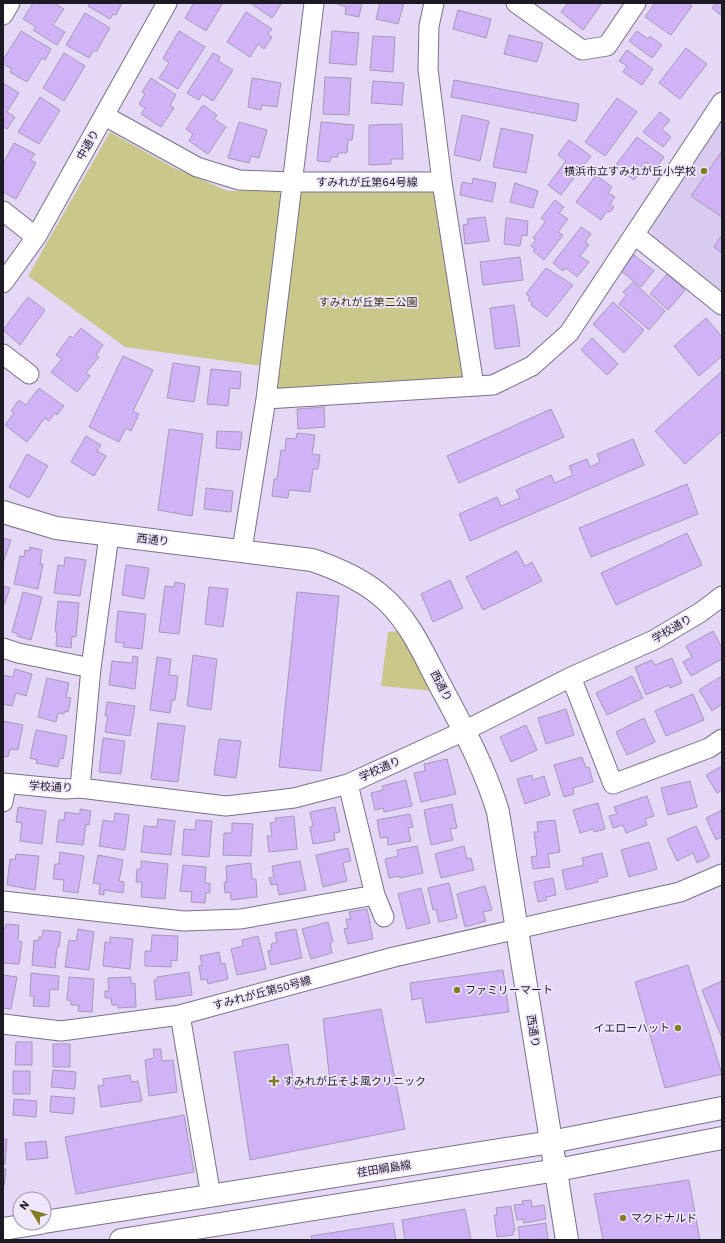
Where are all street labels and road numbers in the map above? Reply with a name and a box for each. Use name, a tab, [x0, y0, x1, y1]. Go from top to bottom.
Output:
street label: 中通り	[74, 127, 102, 163]
street label: すみれが丘第64号線	[316, 176, 418, 189]
street label: 西通り	[136, 532, 170, 548]
street label: 学校通り	[650, 612, 694, 646]
street label: 西通り	[428, 668, 454, 704]
street label: 学校通り	[357, 754, 403, 784]
street label: 学校通り	[29, 779, 73, 795]
street label: すみれが丘第50号線	[211, 974, 313, 1012]
street label: 西通り	[524, 1014, 542, 1048]
street label: 荏田綱島線	[356, 1158, 412, 1180]

